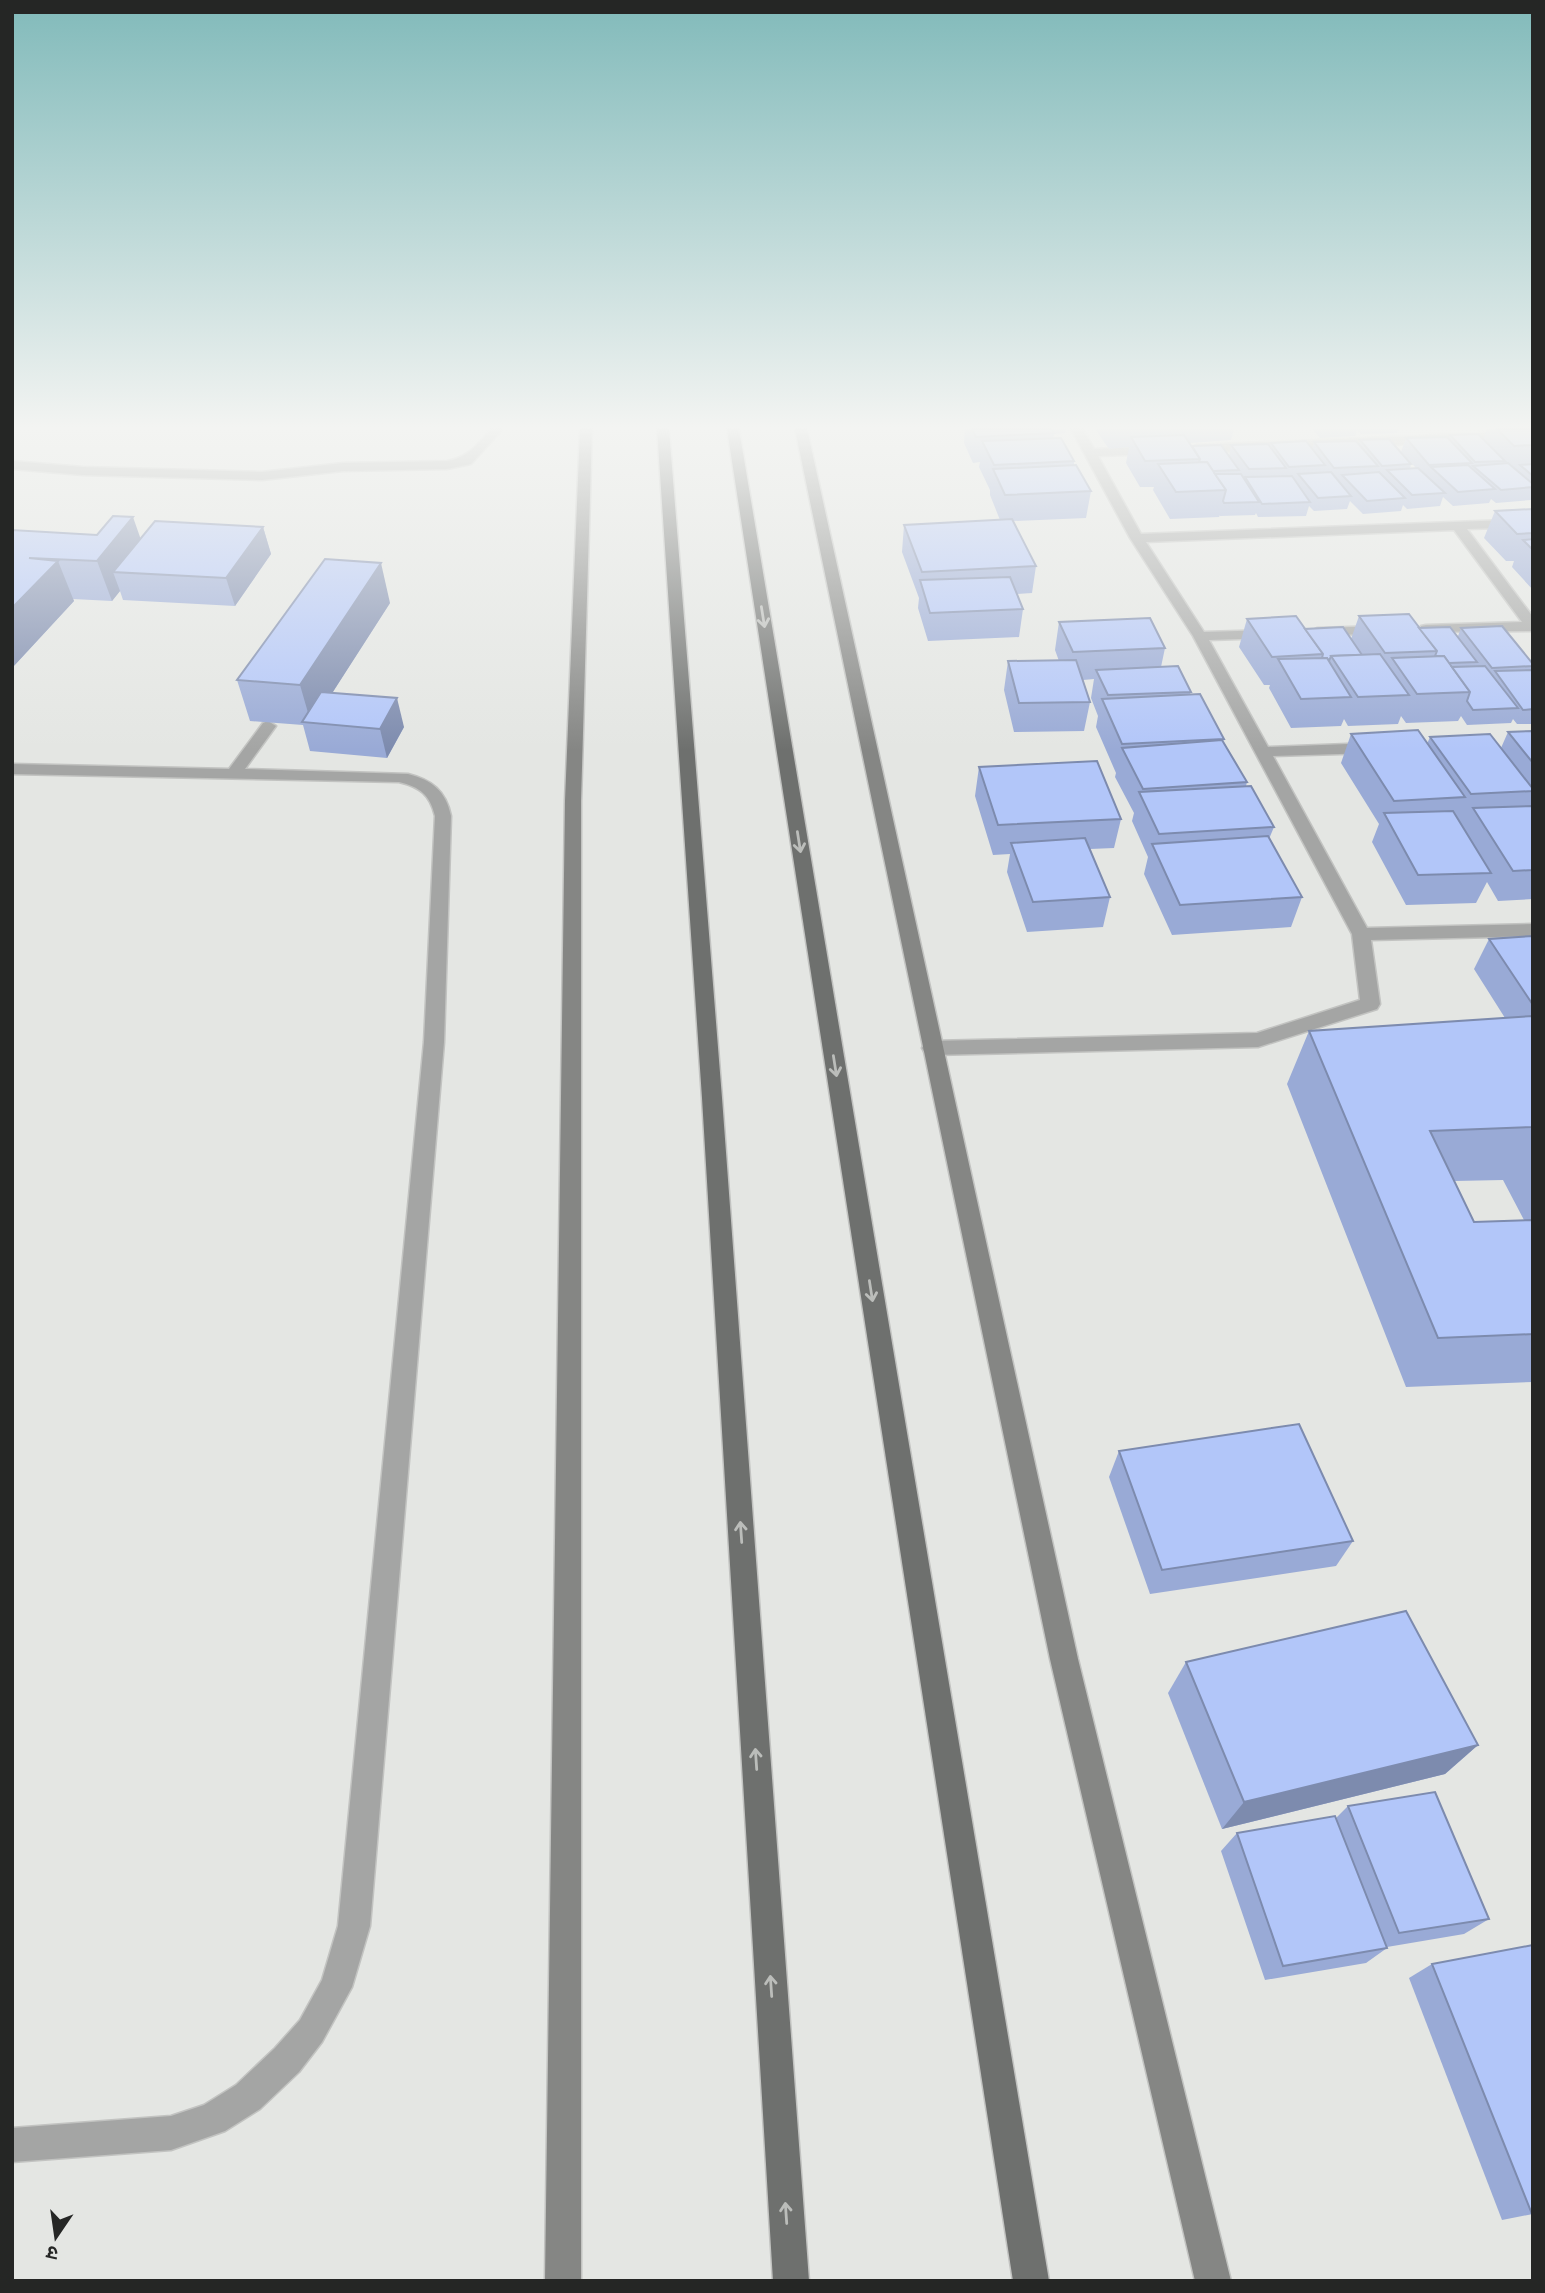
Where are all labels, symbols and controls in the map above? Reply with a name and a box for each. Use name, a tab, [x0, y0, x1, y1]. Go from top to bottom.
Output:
one-way arrow	[757, 605, 770, 628]
one-way arrow	[793, 830, 806, 853]
one-way arrow	[829, 1054, 842, 1077]
one-way arrow	[865, 1279, 878, 1302]
one-way arrow	[734, 1521, 747, 1543]
one-way arrow	[749, 1748, 762, 1770]
one-way arrow	[764, 1975, 777, 1997]
north arrow	[21, 2202, 91, 2272]
one-way arrow	[779, 2202, 792, 2224]
text: उ	[43, 2240, 60, 2267]

